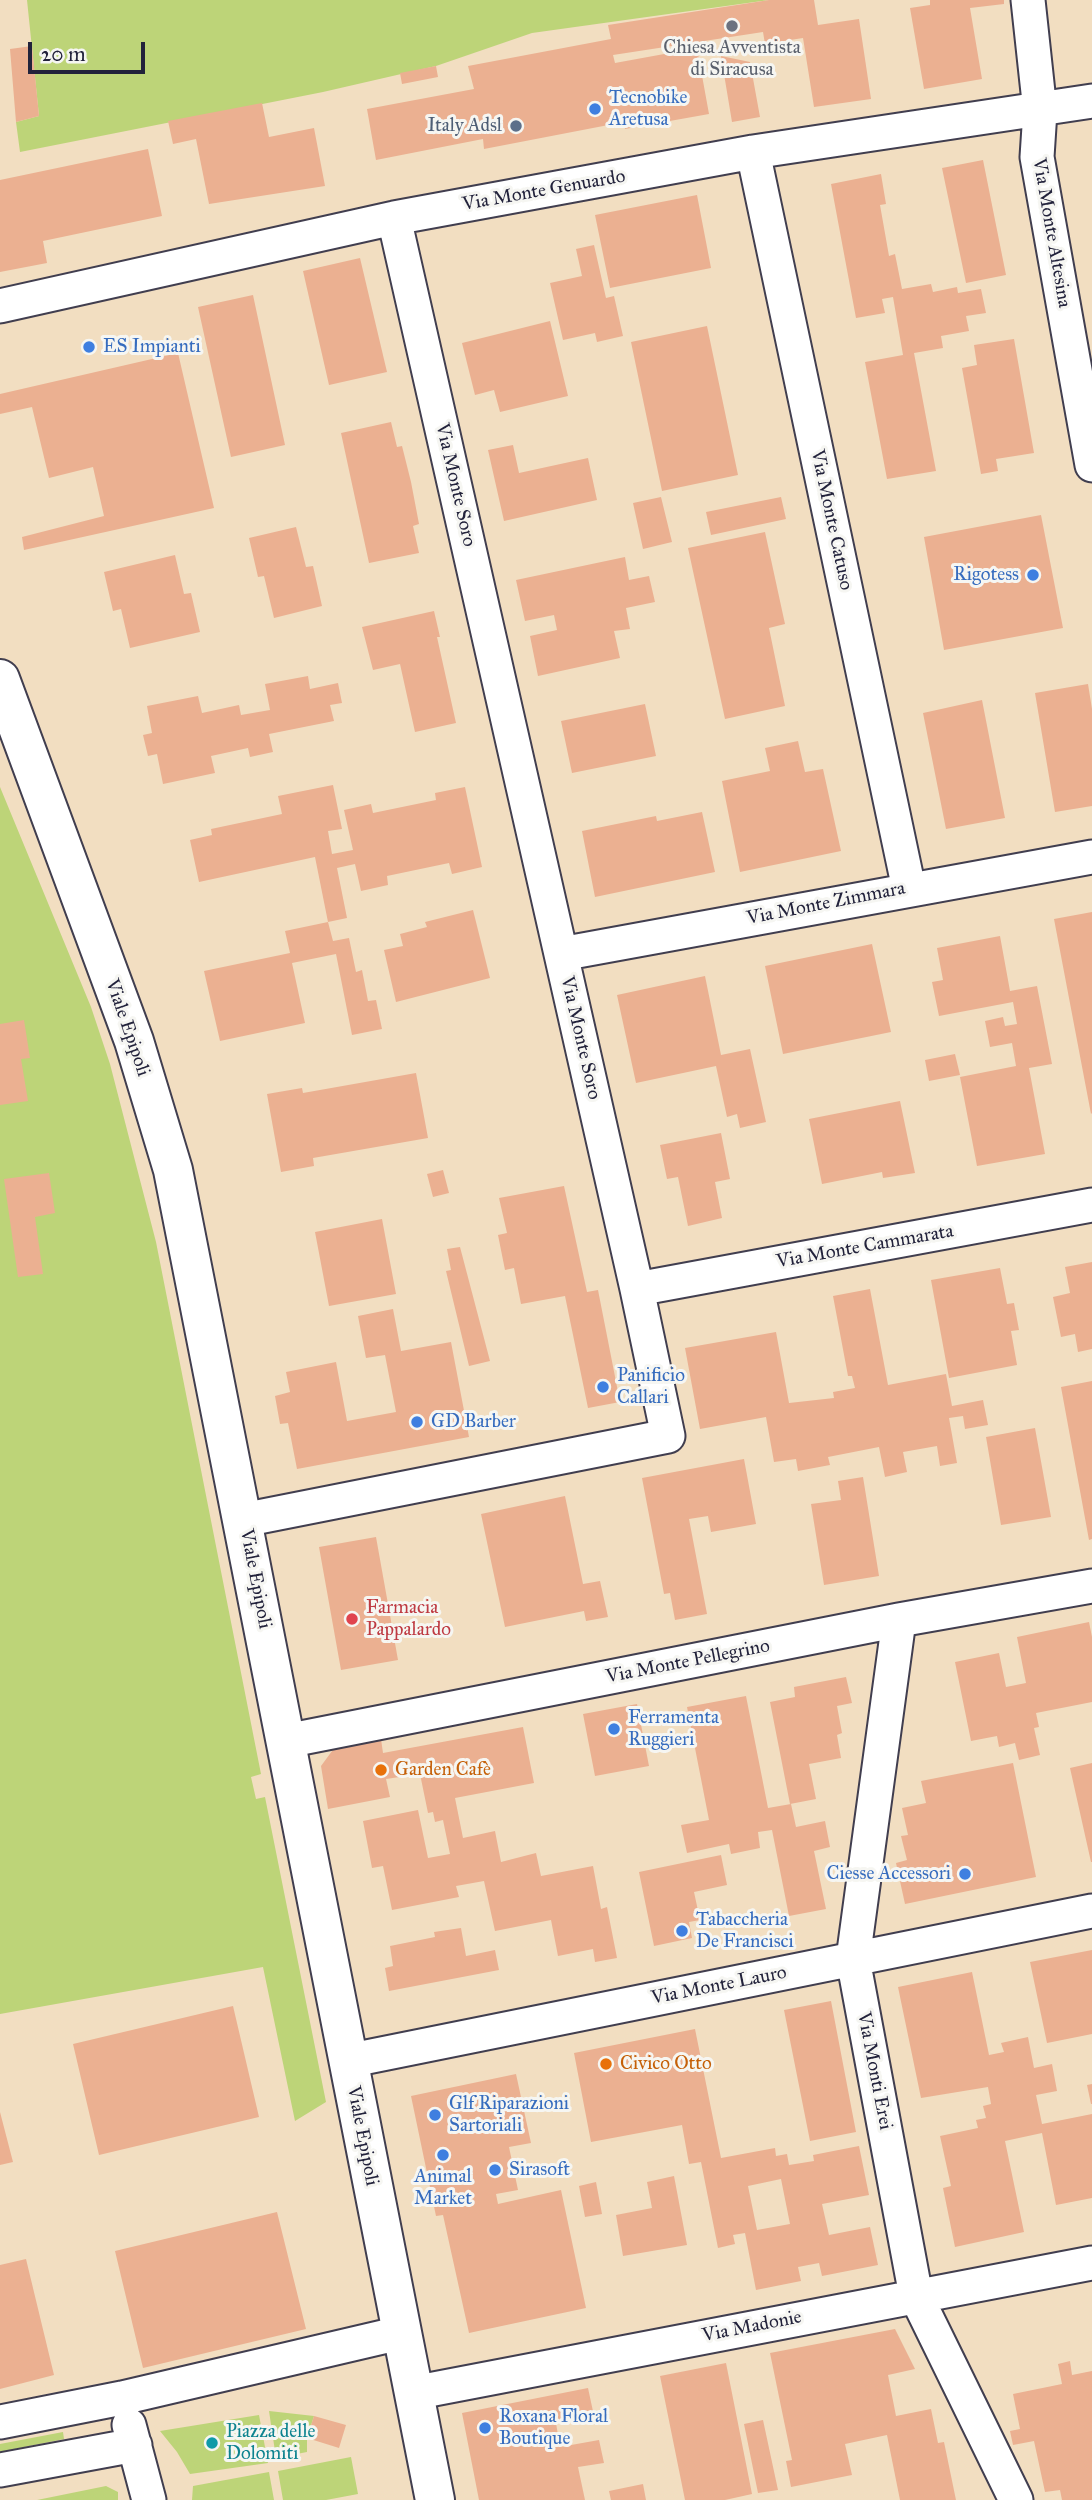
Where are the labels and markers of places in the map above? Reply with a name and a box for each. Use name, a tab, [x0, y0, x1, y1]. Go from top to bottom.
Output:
marker: Chiesa Avventista di Siracusa	[724, 18, 740, 34]
place label: Chiesa Avventista di Siracusa	[663, 37, 801, 81]
place label: Tecnobike Aretusa	[609, 87, 687, 131]
marker: Tecnobike Aretusa	[587, 101, 603, 117]
place label: Italy Adsl	[427, 115, 502, 137]
marker: Italy Adsl	[508, 118, 524, 134]
place label: ES Impianti	[103, 336, 201, 358]
marker: ES Impianti	[81, 339, 97, 355]
place label: Rigotess	[953, 564, 1019, 586]
marker: Rigotess	[1025, 567, 1041, 583]
place label: Panificio Callari	[617, 1365, 685, 1409]
marker: Panificio Callari	[595, 1379, 611, 1395]
place label: GD Barber	[431, 1411, 516, 1433]
marker: GD Barber	[409, 1414, 425, 1430]
place label: Farmacia Pappalardo	[366, 1597, 451, 1641]
marker: Farmacia Pappalardo	[344, 1611, 360, 1627]
place label: Ferramenta Ruggieri	[628, 1707, 719, 1751]
marker: Ferramenta Ruggieri	[606, 1721, 622, 1737]
place label: Garden Cafè	[395, 1759, 491, 1781]
marker: Garden Cafè	[373, 1762, 389, 1778]
place label: Ciesse Accessori	[827, 1863, 951, 1885]
marker: Ciesse Accessori	[957, 1866, 973, 1882]
place label: Tabaccheria De Francisci	[696, 1909, 794, 1953]
marker: Tabaccheria De Francisci	[674, 1923, 690, 1939]
place label: Civico Otto	[620, 2053, 712, 2075]
marker: Civico Otto	[598, 2056, 614, 2072]
place label: Glf Riparazioni Sartoriali	[449, 2093, 569, 2137]
marker: Glf Riparazioni Sartoriali	[427, 2107, 443, 2123]
marker: Animal Market	[435, 2147, 451, 2163]
place label: Sirasoft	[509, 2159, 570, 2181]
marker: Sirasoft	[487, 2162, 503, 2178]
place label: Animal Market	[414, 2166, 472, 2210]
place label: Roxana Floral Boutique	[499, 2406, 608, 2450]
marker: Roxana Floral Boutique	[477, 2420, 493, 2436]
place label: Piazza delle Dolomiti	[226, 2421, 315, 2465]
marker: Piazza delle Dolomiti	[204, 2435, 220, 2451]

